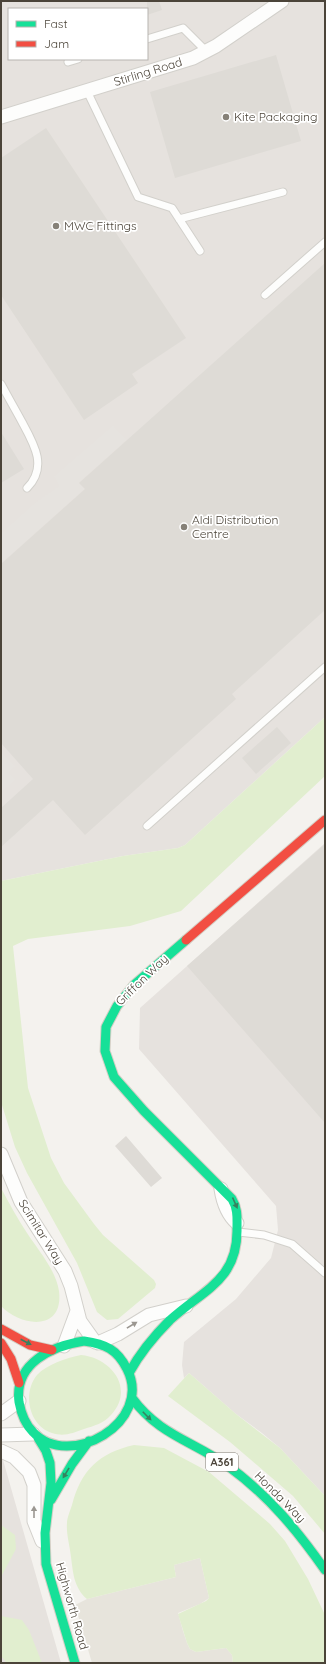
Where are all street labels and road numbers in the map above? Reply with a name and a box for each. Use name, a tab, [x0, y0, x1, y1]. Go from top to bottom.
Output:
street label: Stirling Road	[112, 54, 184, 89]
street label: Griffon Way	[112, 951, 171, 1008]
street label: Scimitar Way	[15, 1196, 67, 1267]
road number: A361	[206, 1453, 238, 1471]
street label: Honda Way	[252, 1468, 309, 1525]
street label: Highworth Road	[53, 1560, 92, 1651]

